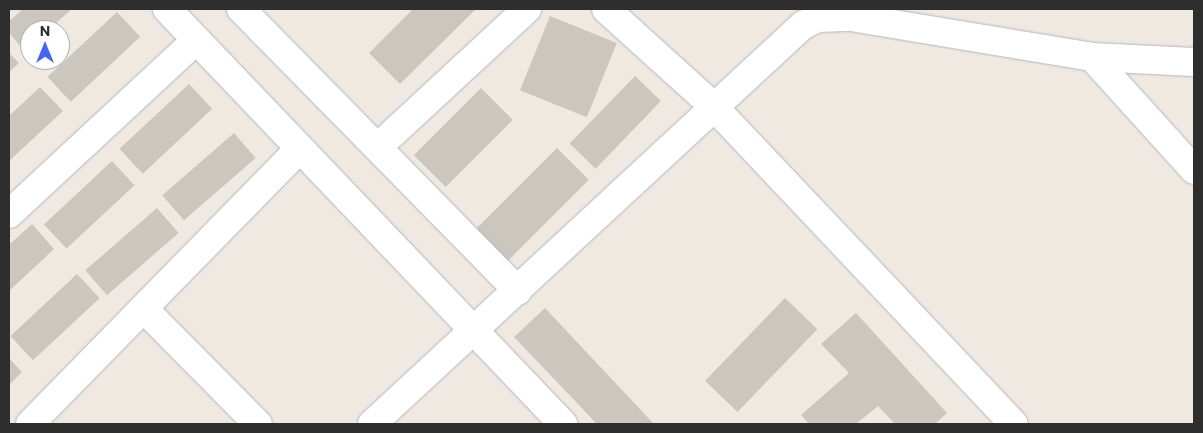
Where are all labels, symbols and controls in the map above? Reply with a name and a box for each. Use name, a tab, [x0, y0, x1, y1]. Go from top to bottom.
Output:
north arrow	[20, 20, 70, 70]
text: N	[40, 22, 50, 39]

